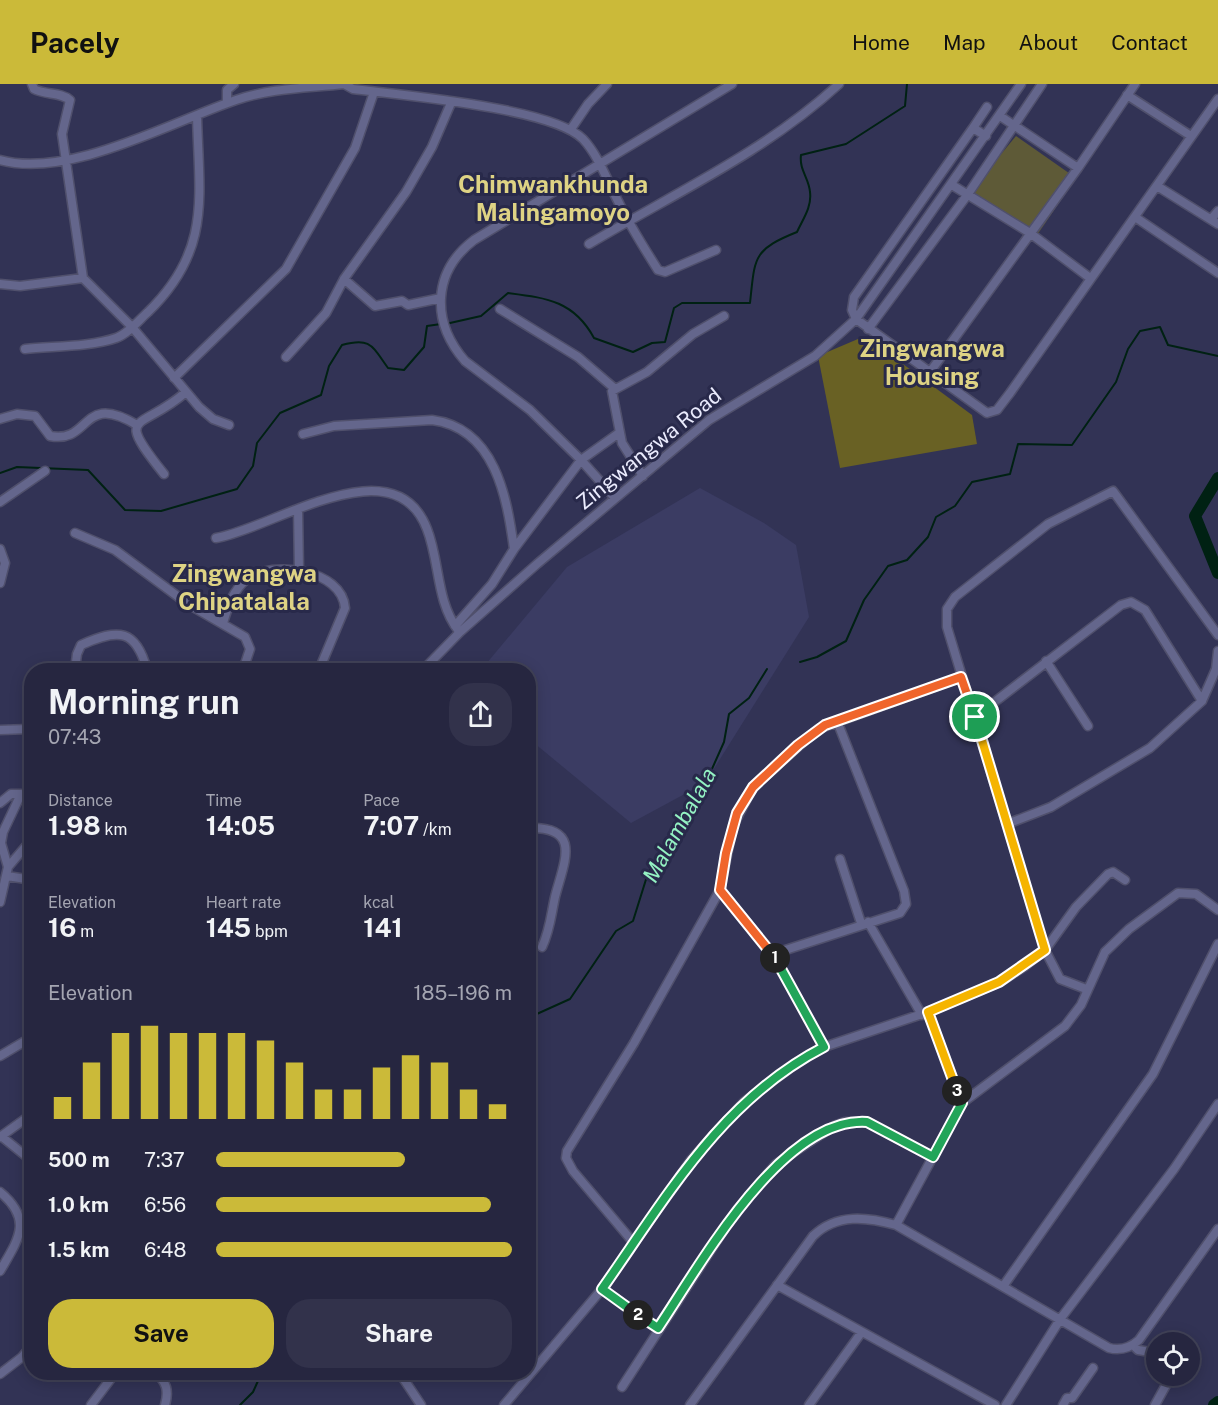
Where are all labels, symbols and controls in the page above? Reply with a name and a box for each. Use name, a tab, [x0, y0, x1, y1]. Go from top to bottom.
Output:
text: Pacely	[30, 26, 119, 59]
text: Home	[852, 30, 910, 55]
text: Map	[943, 30, 986, 55]
text: About	[1019, 30, 1078, 55]
text: Contact	[1111, 30, 1188, 55]
district label: Chimwankhunda Malingamoyo	[458, 170, 648, 226]
district label: Zingwangwa Housing	[859, 334, 1005, 390]
street label: Zingwangwa Road	[571, 383, 726, 515]
district label: Zingwangwa Chipatalala	[171, 559, 317, 615]
text: Morning run	[48, 683, 240, 721]
button: share	[449, 683, 512, 746]
pin	[949, 691, 1000, 742]
icon: arrive	[958, 700, 991, 733]
text: 07:43	[48, 725, 101, 749]
water label: Malambalala	[637, 763, 721, 887]
text: Distance	[48, 791, 113, 810]
text: Time	[206, 791, 242, 810]
text: Pace	[363, 791, 400, 810]
text: 1.98	[48, 810, 101, 841]
text: 14:05	[206, 810, 275, 841]
text: 7:07	[363, 810, 419, 841]
text: km	[101, 820, 127, 839]
text: /km	[419, 820, 452, 839]
text: Elevation	[48, 893, 116, 912]
text: Heart rate	[206, 893, 281, 912]
text: kcal	[363, 893, 394, 912]
text: 16	[48, 912, 76, 943]
text: 145	[206, 912, 251, 943]
text: 141	[363, 912, 403, 943]
text: m	[76, 922, 94, 941]
text: bpm	[251, 922, 288, 941]
pin: 1	[760, 943, 790, 973]
text: 1	[772, 948, 778, 967]
text: Elevation	[48, 981, 133, 1005]
text: 185–196 m	[413, 981, 512, 1005]
pin: 3	[942, 1076, 972, 1106]
text: 3	[952, 1081, 962, 1100]
text: 500 m	[48, 1148, 110, 1172]
text: 7:37	[144, 1148, 185, 1172]
text: 1.0 km	[48, 1193, 109, 1217]
text: 6:56	[144, 1193, 186, 1217]
text: 1.5 km	[48, 1238, 109, 1262]
text: 6:48	[144, 1238, 186, 1262]
button: Save	[48, 1299, 274, 1368]
button: Share	[286, 1299, 512, 1368]
pin: 2	[623, 1300, 653, 1330]
text: 2	[633, 1305, 643, 1324]
map controls	[1146, 1332, 1200, 1386]
button: locate	[1146, 1332, 1200, 1386]

